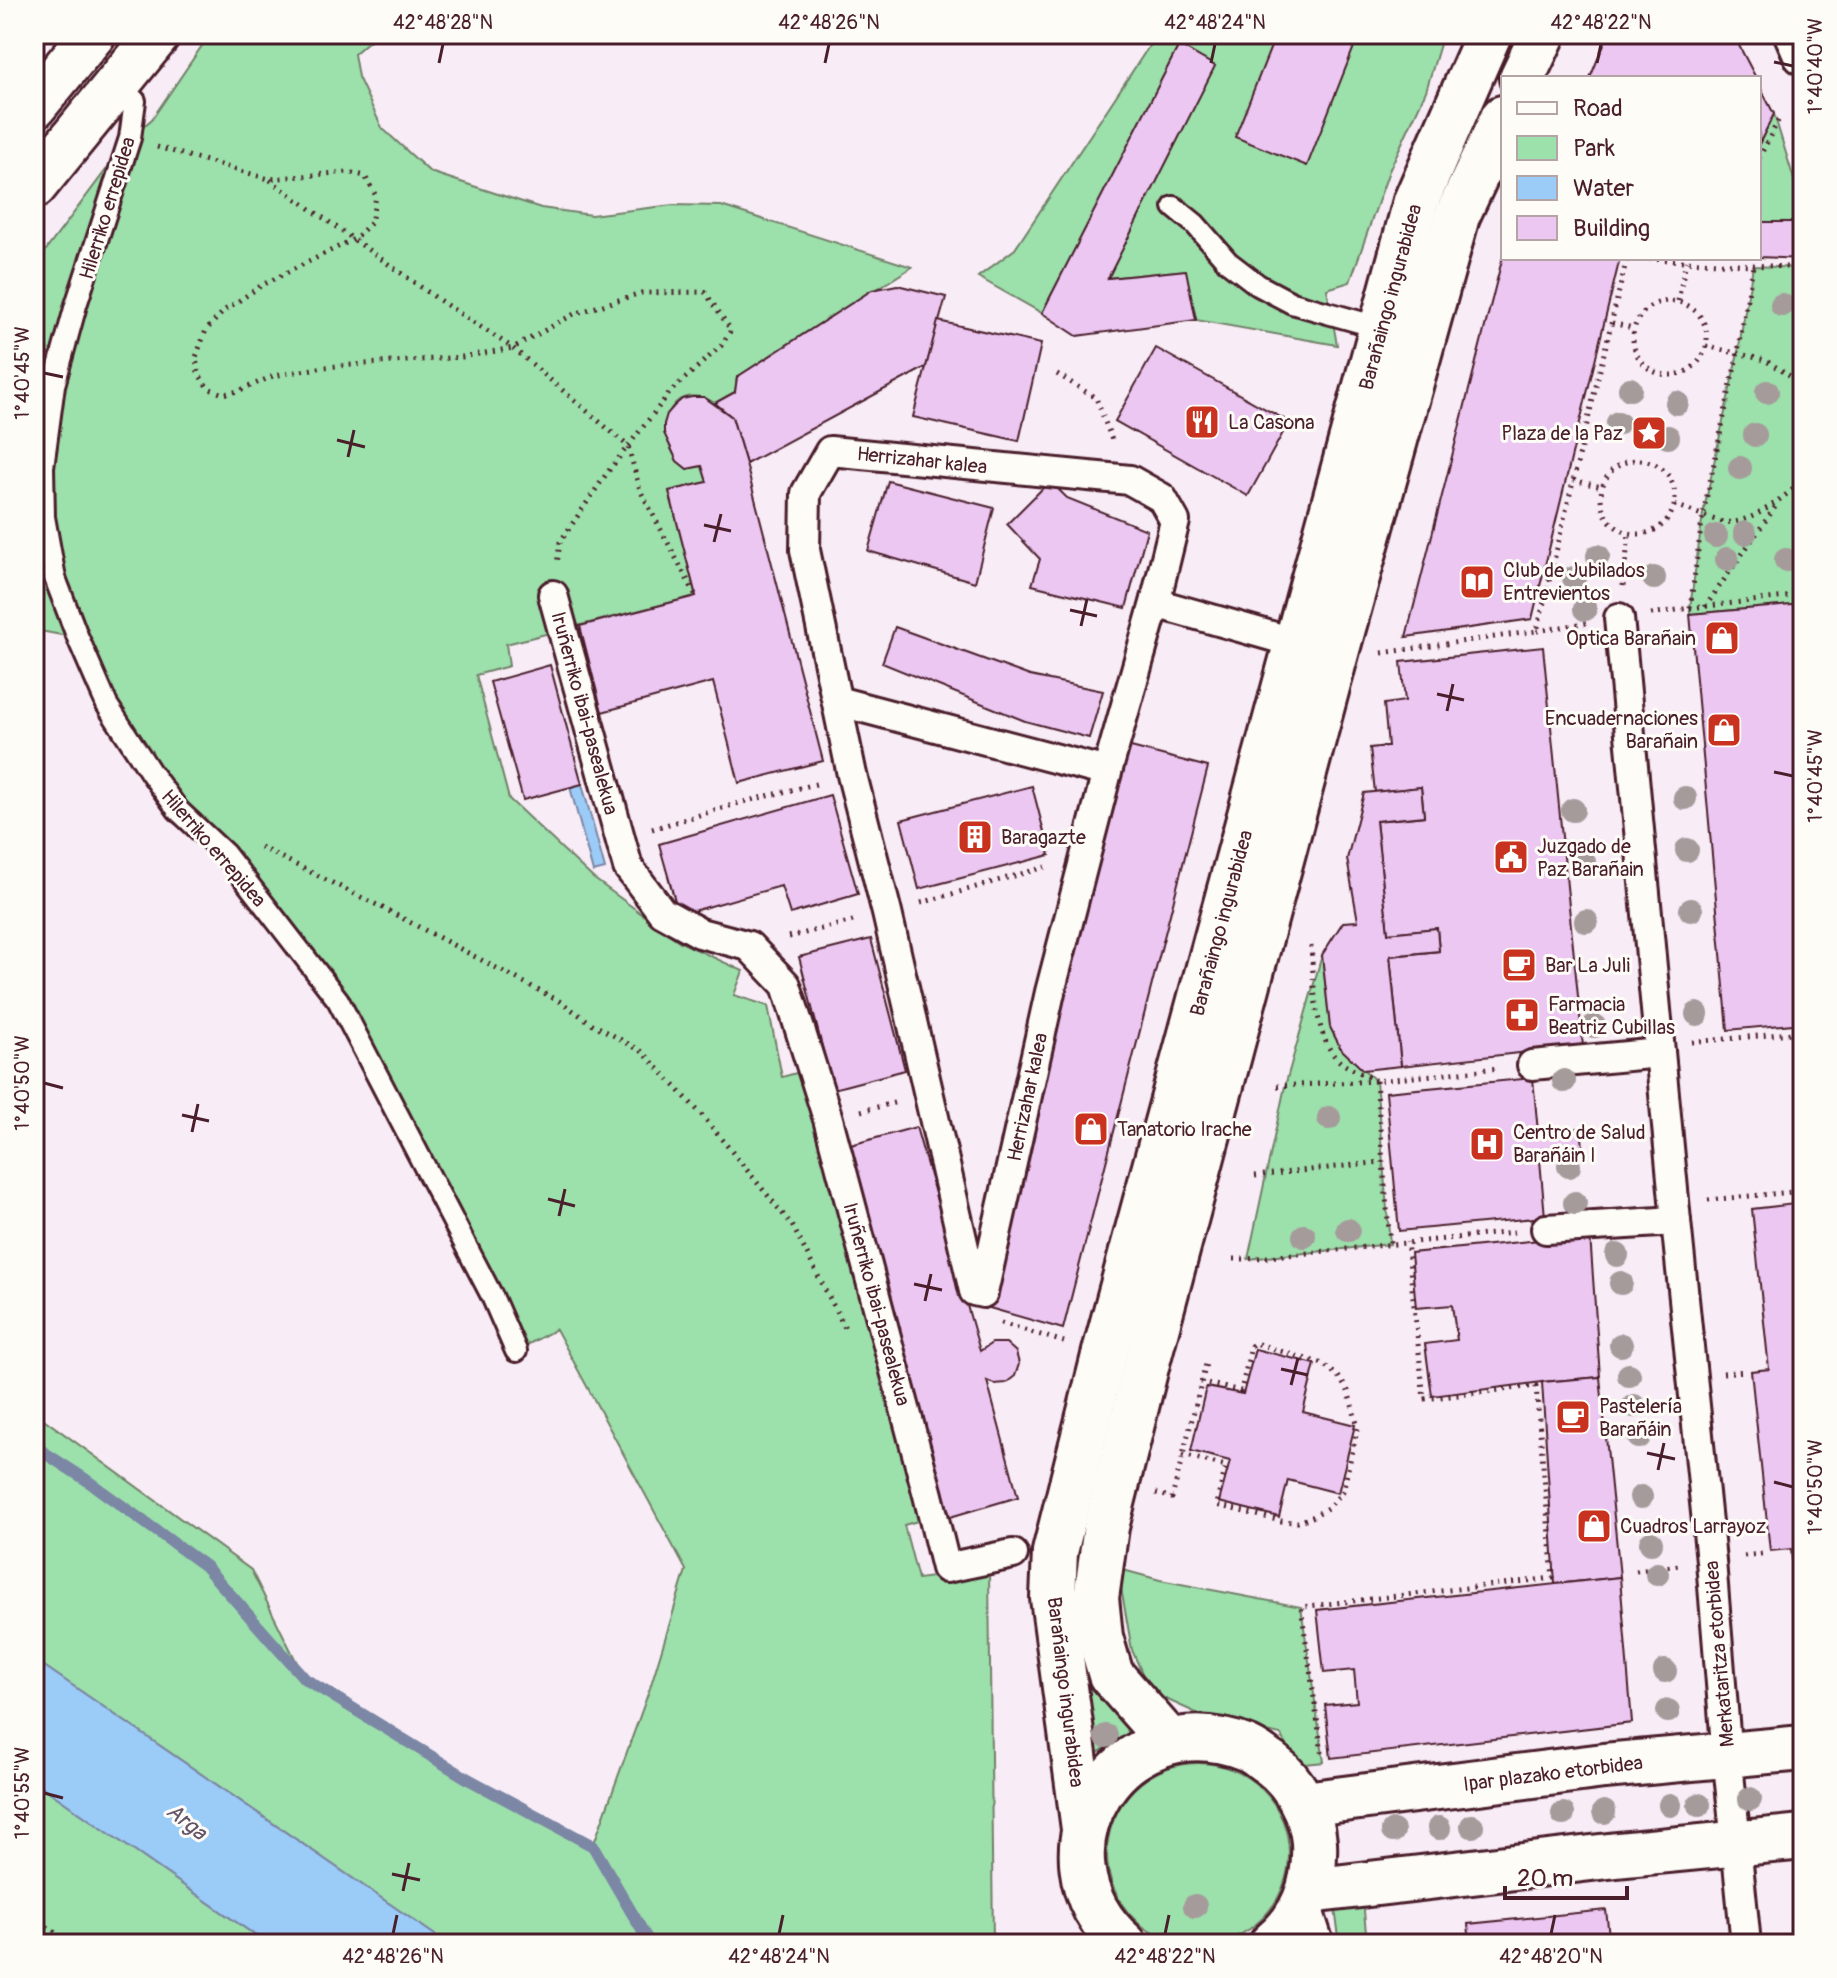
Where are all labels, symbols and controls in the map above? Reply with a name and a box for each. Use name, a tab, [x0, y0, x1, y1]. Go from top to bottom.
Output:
text: 42°48'28"N	[393, 10, 493, 35]
text: 42°48'26"N	[778, 10, 880, 35]
text: 42°48'24"N	[1164, 10, 1266, 35]
text: 42°48'22"N	[1550, 10, 1652, 35]
text: 1°40'40"W	[1803, 18, 1828, 114]
legend	[1501, 76, 1761, 260]
text: Road	[1573, 94, 1623, 123]
street label: Hilerriko errepidea	[74, 134, 141, 283]
text: Park	[1573, 134, 1615, 163]
text: Water	[1573, 174, 1634, 203]
street label: Barañaingo ingurabidea	[1354, 201, 1427, 393]
text: Building	[1573, 214, 1650, 243]
text: 1°40'45"W	[10, 326, 35, 420]
restaurant icon: La Casona	[1183, 403, 1221, 441]
place label: La Casona	[1228, 410, 1315, 435]
place icon: Plaza de la Paz	[1630, 414, 1668, 452]
place label: Plaza de la Paz	[1501, 421, 1623, 446]
street label: Herrizahar kalea	[855, 441, 988, 480]
place label: Club de Jubilados Entrevientos	[1503, 558, 1645, 606]
library icon: Club de Jubilados Entrevientos	[1458, 563, 1496, 601]
street label: Iruñerriko ibai-pasealekua	[545, 609, 624, 818]
shop icon: Optica Barañain	[1703, 619, 1741, 657]
place label: Optica Barañain	[1566, 626, 1696, 651]
place label: Encuadernaciones Barañain	[1545, 706, 1698, 754]
shop icon: Encuadernaciones Barañain	[1705, 711, 1743, 749]
text: 1°40'45"W	[1803, 729, 1828, 823]
street label: Hilerriko errepidea	[156, 784, 272, 912]
building icon: Baragazte	[956, 818, 994, 856]
place label: Baragazte	[1001, 825, 1086, 850]
street label: Barañaingo ingurabidea	[1185, 827, 1258, 1019]
place label: Juzgado de Paz Barañain	[1537, 834, 1644, 882]
public building icon: Juzgado de Paz Barañain	[1492, 838, 1530, 876]
cafe icon: Bar La Juli	[1500, 946, 1538, 984]
place label: Bar La Juli	[1545, 953, 1630, 978]
place label: Farmacia Beatriz Cubillas	[1548, 992, 1675, 1040]
pharmacy icon: Farmacia Beatriz Cubillas	[1503, 996, 1541, 1034]
street label: Herrizahar kalea	[1002, 1030, 1053, 1164]
text: 1°40'50"W	[10, 1035, 35, 1131]
shop icon: Tanatorio Irache	[1072, 1110, 1110, 1148]
place label: Tanatorio Irache	[1117, 1117, 1252, 1142]
place label: Centro de Salud Barañáin I	[1513, 1120, 1646, 1168]
hospital icon: Centro de Salud Barañáin I	[1468, 1125, 1506, 1163]
street label: Iruñerriko ibai-pasealekua	[837, 1200, 916, 1409]
place label: Pastelería Barañáin	[1599, 1394, 1682, 1442]
cafe icon: Pastelería Barañáin	[1554, 1398, 1592, 1436]
text: 1°40'50"W	[1803, 1439, 1828, 1535]
shop icon: Cuadros Larrayoz	[1575, 1507, 1613, 1545]
place label: Cuadros Larrayoz	[1620, 1514, 1766, 1539]
street label: Merkataritza etorbidea	[1699, 1560, 1740, 1748]
street label: Barañaingo ingurabidea	[1041, 1596, 1090, 1789]
text: 1°40'55"W	[10, 1747, 35, 1839]
street label: Ipar plazako etorbidea	[1462, 1750, 1644, 1797]
water label: Arga	[161, 1797, 213, 1847]
scale bar	[1505, 1850, 1627, 1900]
text: 20 m	[1517, 1864, 1573, 1893]
text: 42°48'26"N	[342, 1944, 444, 1969]
text: 42°48'24"N	[728, 1944, 830, 1969]
text: 42°48'22"N	[1114, 1944, 1216, 1969]
text: 42°48'20"N	[1499, 1944, 1603, 1969]

